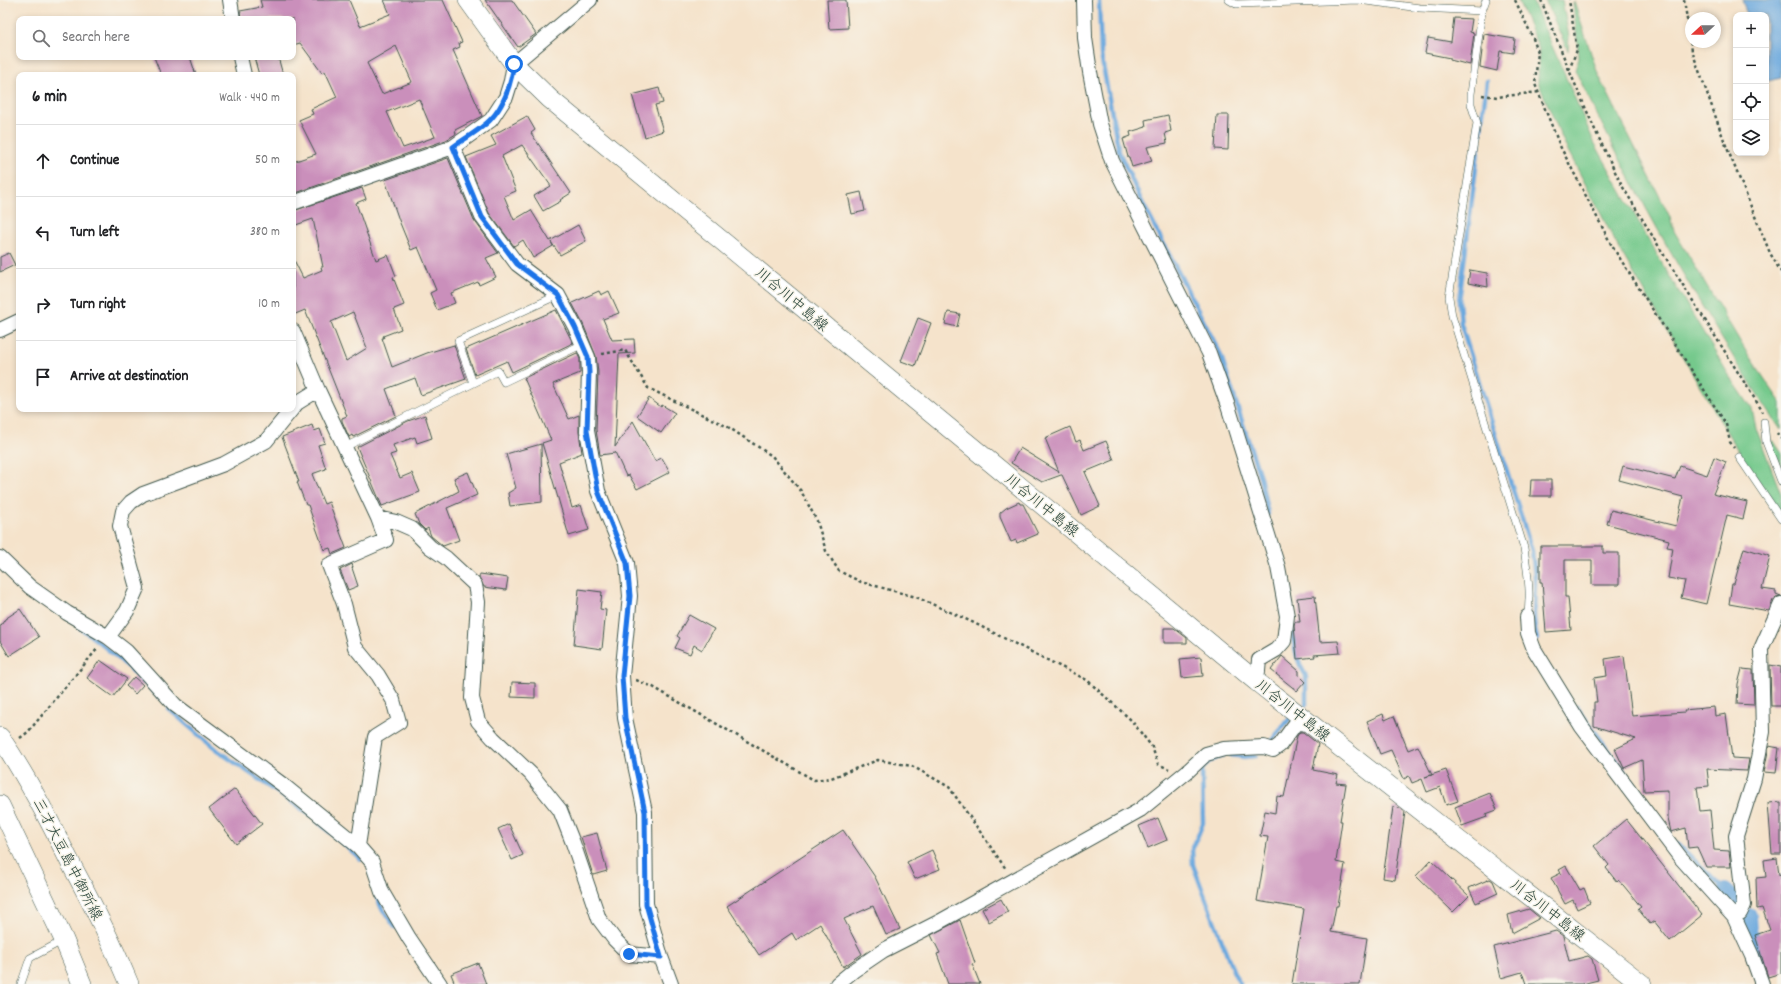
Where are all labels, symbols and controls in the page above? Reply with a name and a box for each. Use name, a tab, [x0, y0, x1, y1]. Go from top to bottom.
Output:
north arrow	[1685, 12, 1721, 48]
map controls	[1733, 12, 1769, 156]
button: +	[1733, 12, 1769, 48]
search box	[16, 16, 296, 60]
icon: search	[30, 27, 52, 49]
text: Search here	[62, 27, 130, 49]
button: −	[1733, 48, 1769, 84]
route start	[505, 55, 523, 73]
button: locate	[1733, 84, 1769, 120]
text: 6 min	[32, 86, 67, 110]
text: Walk · 440 m	[219, 89, 280, 108]
button: layers	[1733, 120, 1769, 156]
icon: ahead	[32, 150, 54, 172]
text: Continue	[70, 150, 119, 172]
text: 50 m	[255, 151, 280, 170]
icon: left	[32, 222, 54, 244]
text: Turn left	[70, 222, 119, 244]
text: 380 m	[250, 223, 280, 242]
street label: 川合川中島線	[749, 263, 832, 338]
icon: right	[32, 294, 54, 316]
text: Turn right	[70, 294, 126, 316]
text: 10 m	[258, 295, 280, 314]
icon: arrive	[32, 366, 54, 388]
text: Arrive at destination	[70, 366, 188, 388]
street label: 川合川中島線	[999, 470, 1083, 543]
street label: 川合川中島線	[1250, 675, 1334, 748]
street label: 三才大豆島中御所線	[26, 795, 107, 925]
street label: 川合川中島線	[1505, 875, 1589, 948]
route end	[620, 945, 638, 963]

